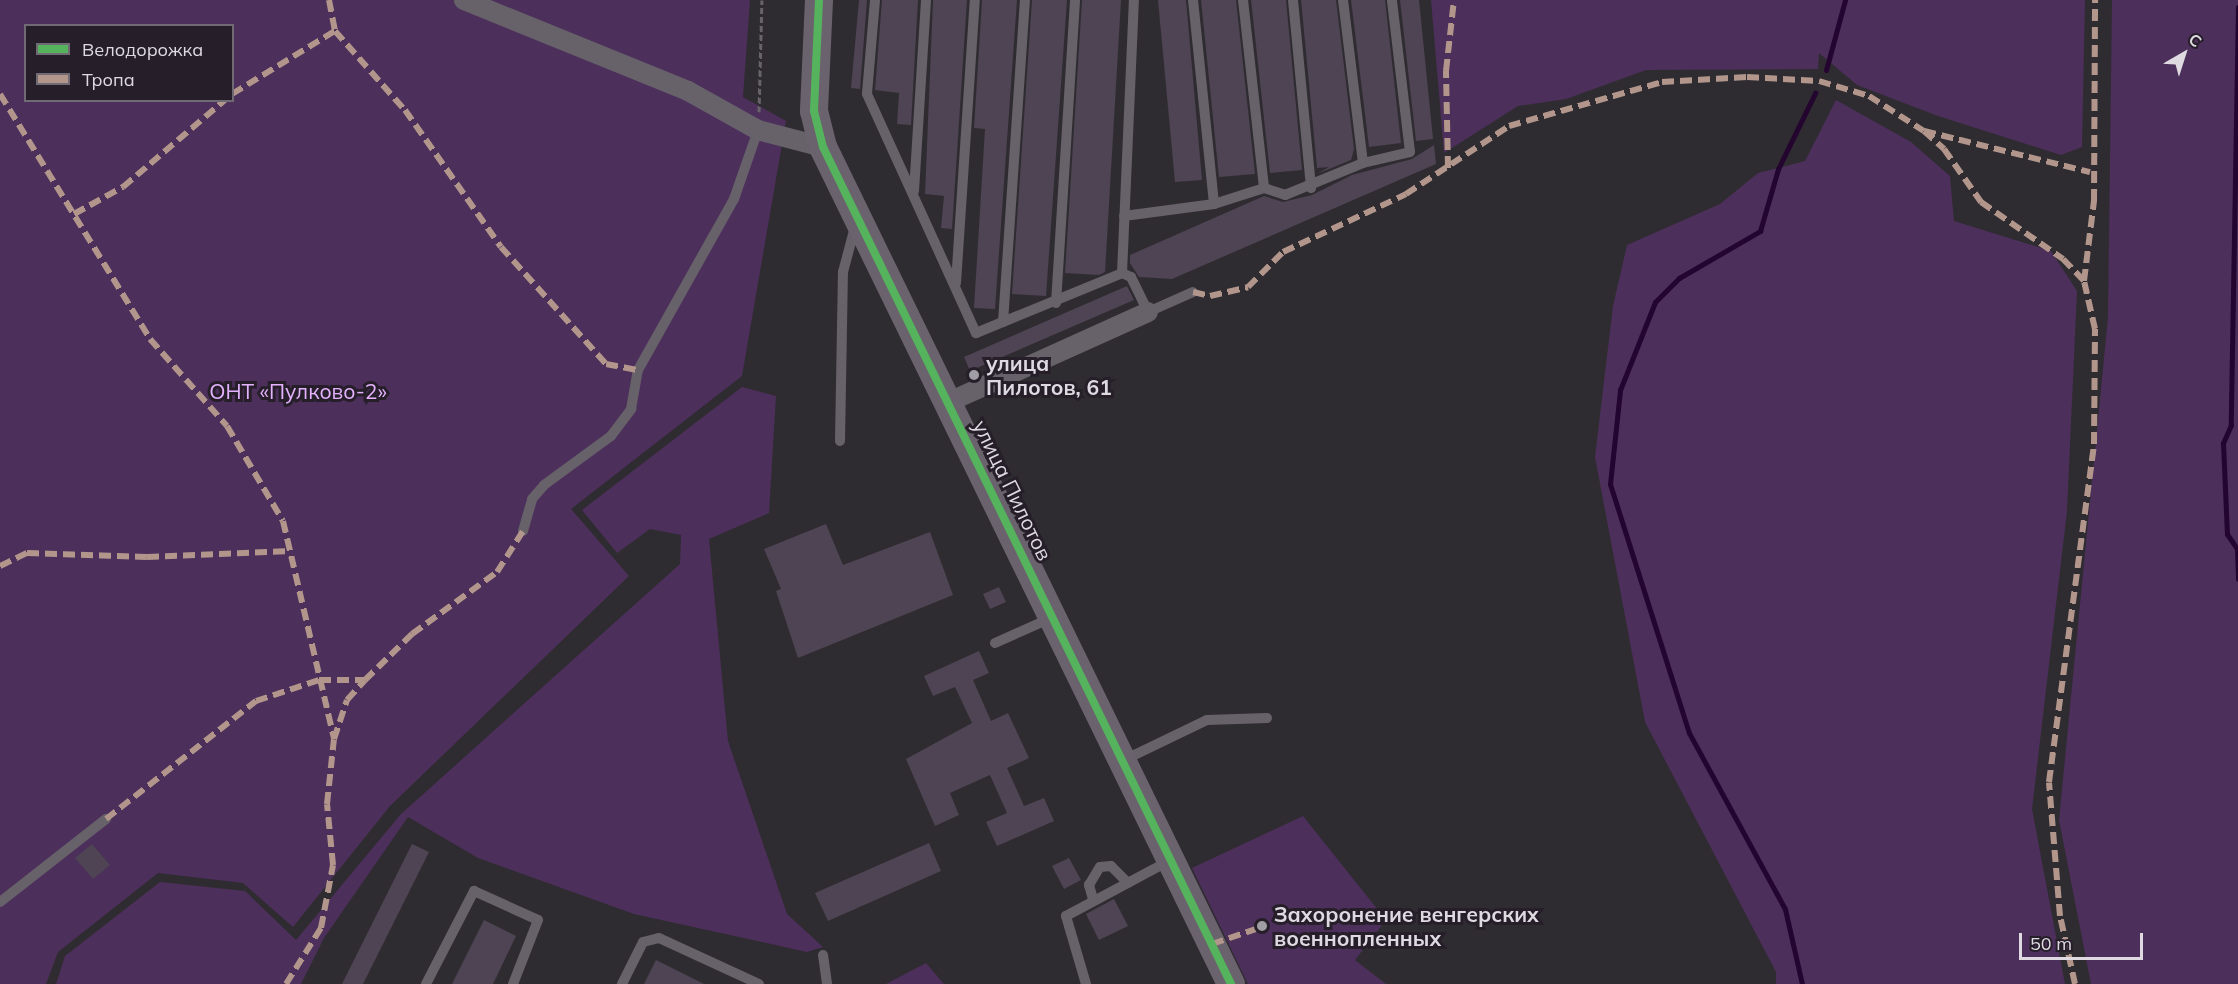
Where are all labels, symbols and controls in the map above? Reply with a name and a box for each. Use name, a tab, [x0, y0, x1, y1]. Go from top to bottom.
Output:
legend	[24, 24, 234, 102]
north arrow	[2154, 24, 2214, 84]
text: С	[2185, 29, 2206, 51]
text: Велодорожка	[82, 38, 203, 61]
text: Тропа	[82, 68, 135, 91]
place label: улица Пилотов, 61	[986, 350, 1112, 400]
marker: улица Пилотов, 61	[967, 368, 981, 382]
park label: ОНТ «Пулково-2»	[209, 378, 387, 404]
street label: улица Пилотов	[968, 416, 1058, 564]
place label: Захоронение венгерских военнопленных	[1274, 901, 1539, 951]
marker: Захоронение венгерских военнопленных	[1255, 919, 1269, 933]
scale bar	[2022, 921, 2146, 959]
text: 50 m	[2030, 932, 2072, 955]

